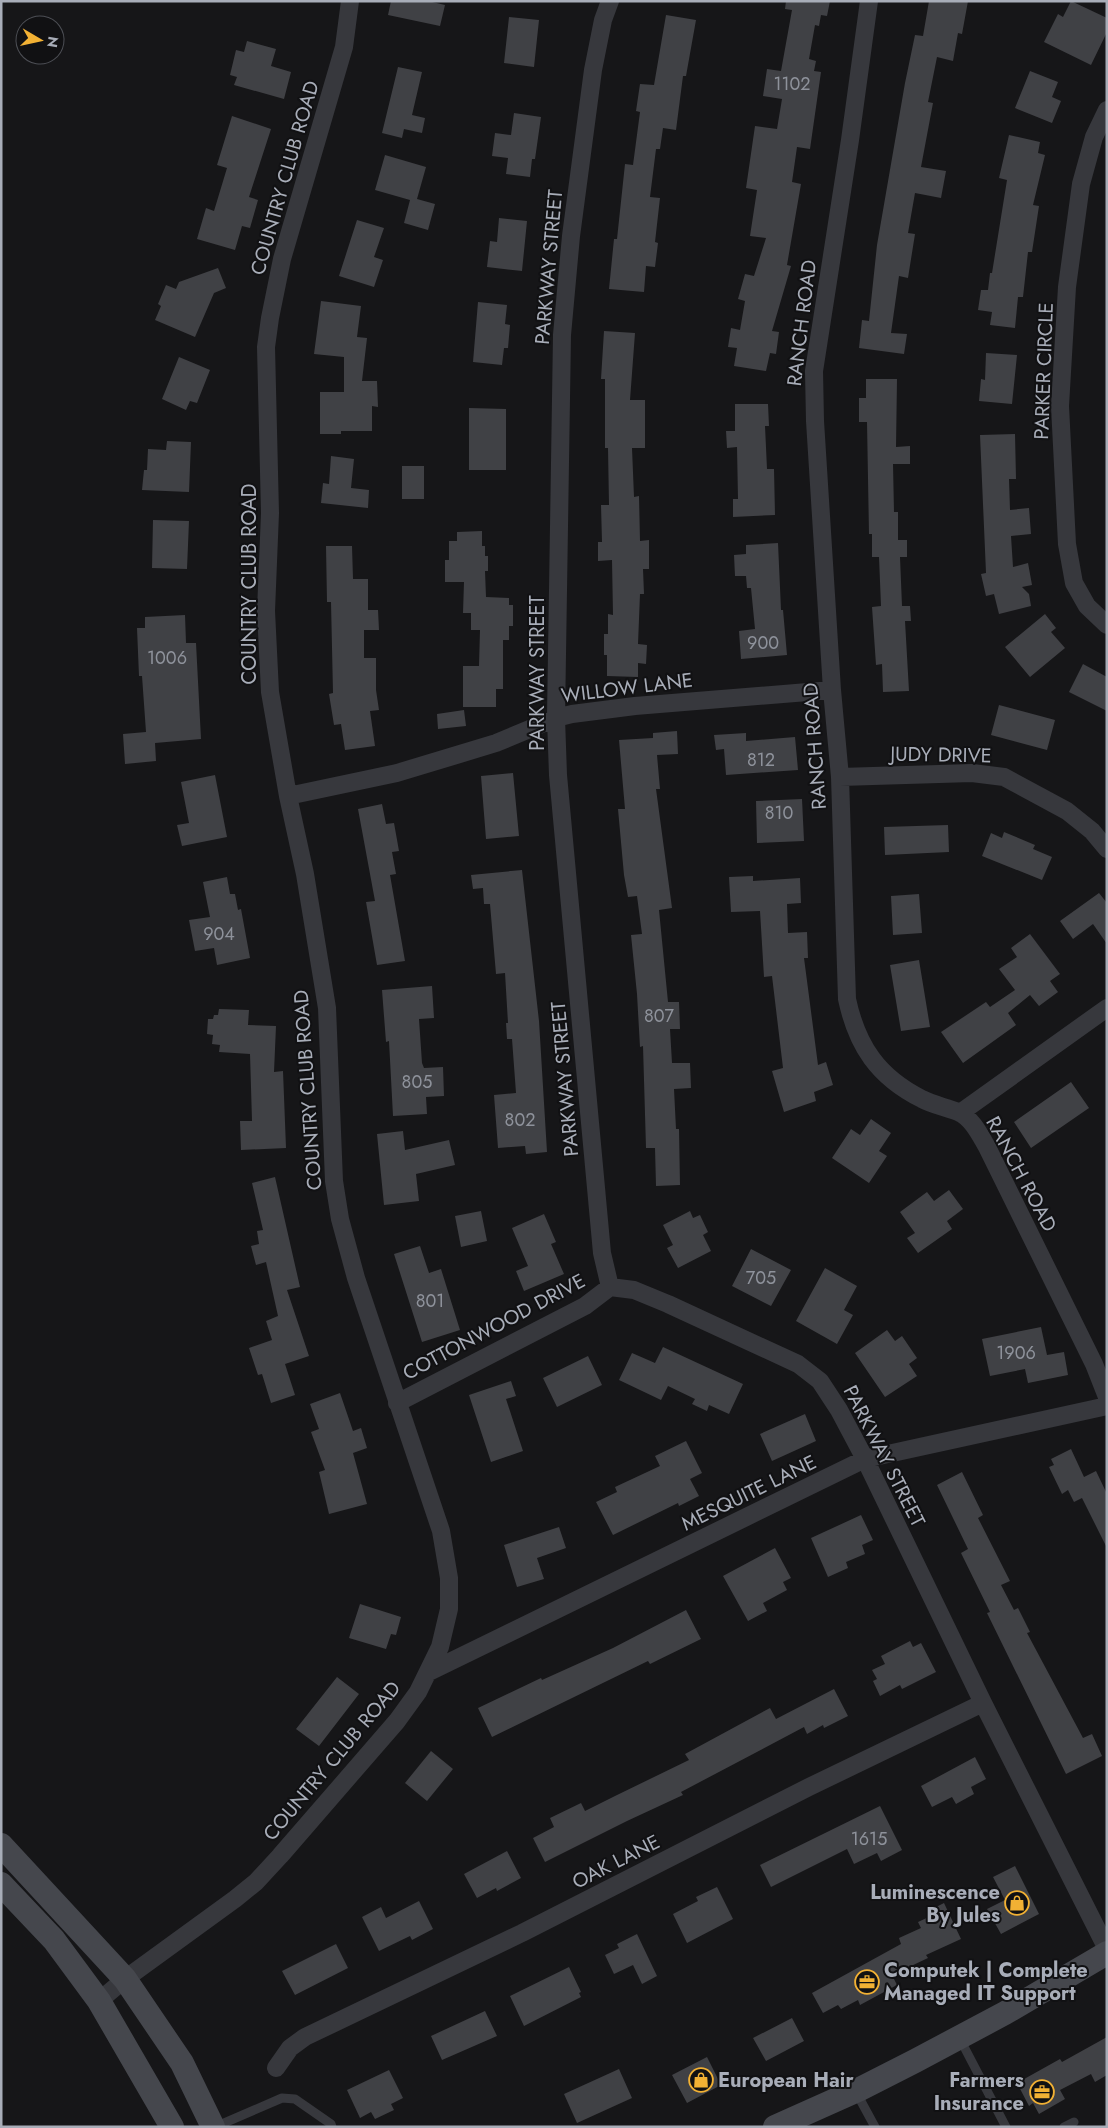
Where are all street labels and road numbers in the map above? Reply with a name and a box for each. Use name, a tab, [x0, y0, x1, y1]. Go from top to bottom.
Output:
street label: COUNTRY CLUB ROAD	[243, 77, 327, 279]
street label: PARKWAY STREET	[528, 188, 570, 346]
street label: RANCH ROAD	[780, 258, 824, 388]
street label: PARKER CIRCLE	[1027, 302, 1061, 440]
street label: COUNTRY CLUB ROAD	[235, 484, 264, 684]
street label: PARKWAY STREET	[523, 595, 552, 751]
street label: WILLOW LANE	[560, 666, 694, 710]
street label: RANCH ROAD	[796, 682, 834, 810]
street label: JUDY DRIVE	[887, 740, 992, 770]
street label: COUNTRY CLUB ROAD	[287, 989, 329, 1191]
street label: PARKWAY STREET	[544, 1000, 586, 1158]
street label: RANCH ROAD	[978, 1111, 1064, 1237]
street label: COTTONWOOD DRIVE	[398, 1267, 590, 1387]
street label: PARKWAY STREET	[836, 1380, 933, 1532]
street label: MESQUITE LANE	[677, 1448, 821, 1538]
street label: COUNTRY CLUB ROAD	[256, 1675, 408, 1847]
street label: OAK LANE	[567, 1828, 665, 1896]

